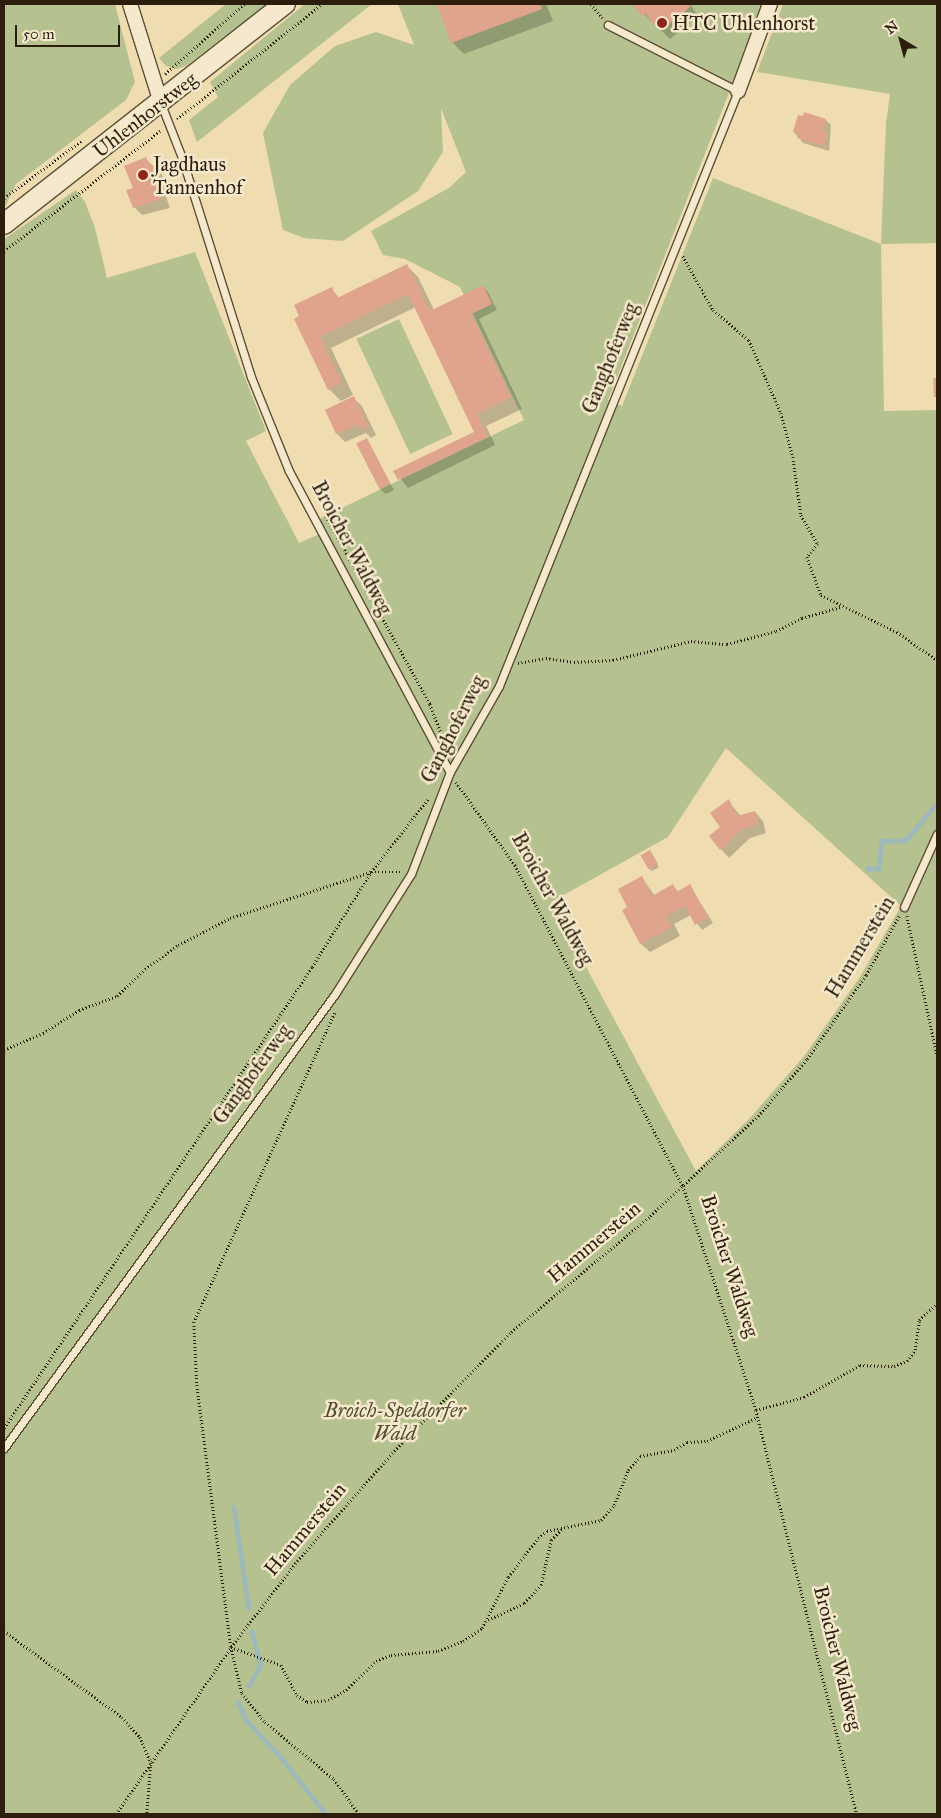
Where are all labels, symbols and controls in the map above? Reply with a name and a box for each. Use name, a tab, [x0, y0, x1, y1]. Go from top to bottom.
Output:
place label: HTC Uhlenhorst	[672, 11, 815, 35]
scale bar	[18, 15, 122, 47]
north arrow	[876, 15, 926, 65]
marker: HTC Uhlenhorst	[656, 17, 668, 29]
text: N	[882, 17, 902, 38]
text: 50 m	[23, 25, 55, 43]
street label: Uhlenhorstweg	[88, 67, 202, 163]
place label: Jagdhaus Tannenhof	[153, 152, 243, 199]
marker: Jagdhaus Tannenhof	[137, 169, 149, 181]
street label: Ganghoferweg	[577, 299, 643, 417]
street label: Broicher Waldweg	[307, 477, 397, 619]
street label: Ganghoferweg	[416, 671, 490, 787]
street label: Broicher Waldweg	[507, 828, 599, 970]
street label: Hammerstein	[820, 892, 900, 1002]
street label: Ganghoferweg	[208, 1019, 296, 1129]
street label: Broicher Waldweg	[696, 1192, 764, 1340]
street label: Hammerstein	[543, 1196, 645, 1288]
park label: Broich-Speldorfer Wald	[324, 1399, 466, 1446]
street label: Hammerstein	[259, 1478, 351, 1580]
street label: Broicher Waldweg	[808, 1583, 868, 1733]

